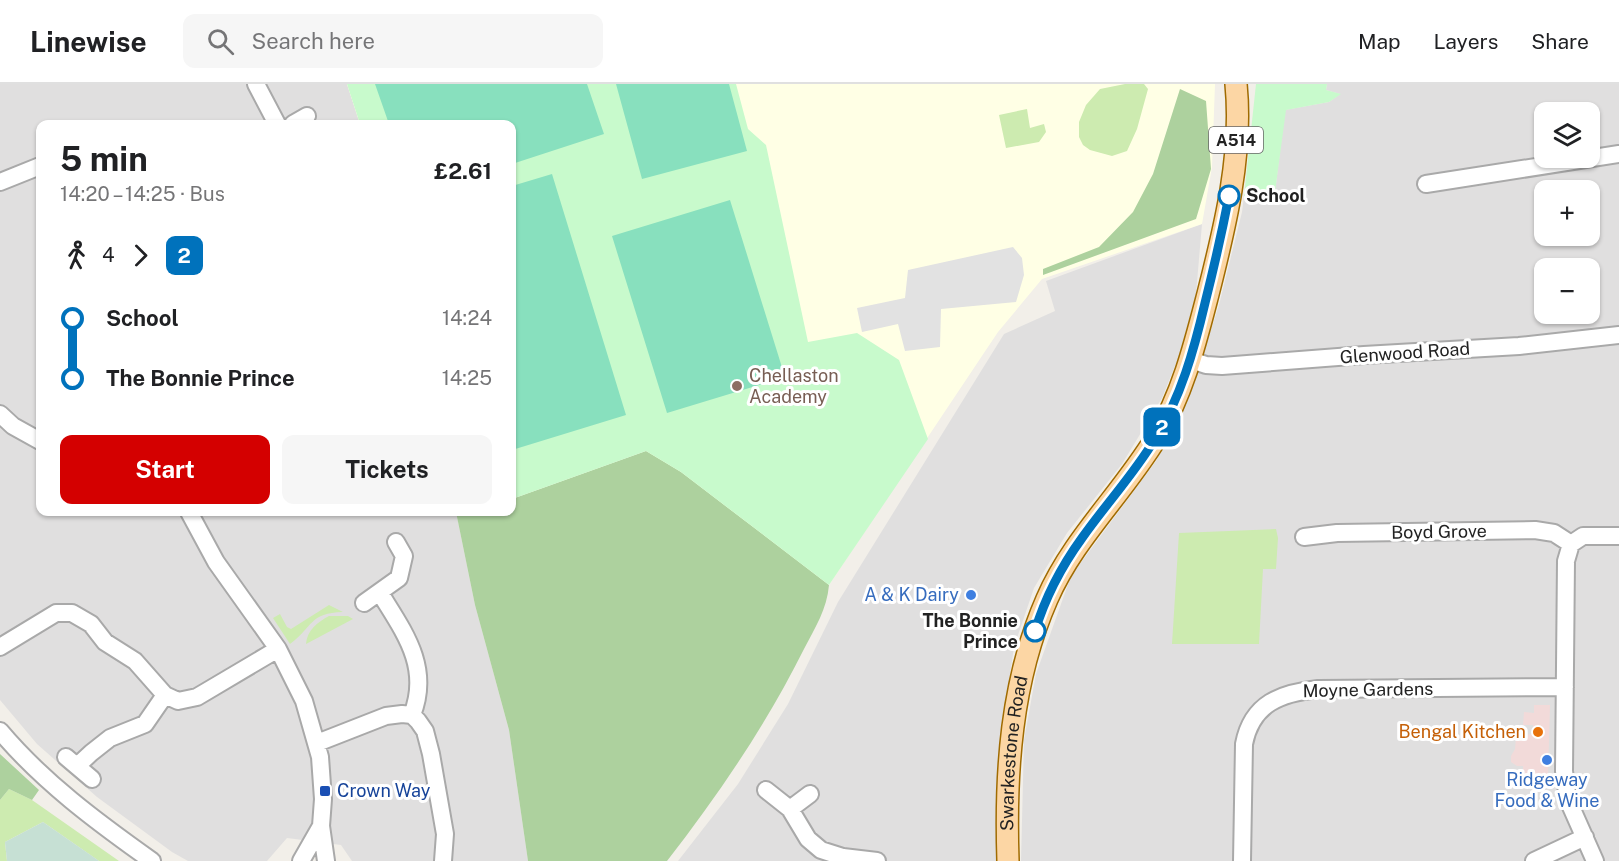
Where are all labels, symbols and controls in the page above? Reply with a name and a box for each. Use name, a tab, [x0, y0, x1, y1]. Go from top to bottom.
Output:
search box	[183, 14, 603, 68]
text: Linewise	[30, 25, 147, 58]
icon: search	[204, 25, 237, 58]
text: Search here	[252, 28, 375, 54]
text: Map	[1358, 29, 1401, 54]
text: Layers	[1434, 29, 1498, 54]
text: Share	[1531, 29, 1589, 54]
map controls	[1534, 102, 1600, 324]
button: layers	[1534, 102, 1600, 168]
road number: A514	[1209, 127, 1263, 153]
text: 5 min	[60, 140, 148, 178]
text: £2.61	[434, 158, 492, 184]
button: +	[1534, 180, 1600, 246]
text: 14:20 – 14:25 · Bus	[60, 182, 225, 206]
marker: School	[1218, 185, 1240, 207]
place label: School	[1246, 185, 1306, 206]
icon: walk	[60, 239, 93, 272]
icon: forward	[124, 239, 157, 272]
text: 4	[102, 243, 115, 267]
text: 2	[178, 243, 191, 268]
button: −	[1534, 258, 1600, 324]
text: School	[106, 305, 179, 331]
text: 14:24	[442, 306, 492, 330]
street label: Glenwood Road	[1339, 337, 1471, 368]
text: The Bonnie Prince	[106, 365, 295, 391]
place label: Chellaston Academy	[749, 365, 839, 407]
text: 14:25	[442, 366, 492, 390]
marker: Chellaston Academy	[730, 379, 744, 393]
line badge: 2	[1142, 408, 1182, 446]
text: 2	[1155, 415, 1169, 440]
button: Start	[60, 435, 270, 504]
button: Tickets	[282, 435, 492, 504]
street label: Boyd Grove	[1391, 520, 1487, 543]
place label: A & K Dairy	[864, 584, 959, 605]
marker: A & K Dairy	[964, 588, 978, 602]
place label: The Bonnie Prince	[923, 610, 1018, 652]
marker: The Bonnie Prince	[1024, 620, 1046, 642]
street label: Swarkestone Road	[996, 674, 1032, 831]
street label: Moyne Gardens	[1302, 678, 1434, 701]
place label: Bengal Kitchen	[1398, 721, 1526, 742]
marker: Bengal Kitchen	[1531, 725, 1545, 739]
marker: Ridgeway Food & Wine	[1540, 753, 1554, 767]
place label: Ridgeway Food & Wine	[1495, 769, 1599, 811]
place label: Crown Way	[337, 780, 431, 801]
marker: Crown Way	[318, 784, 332, 798]

